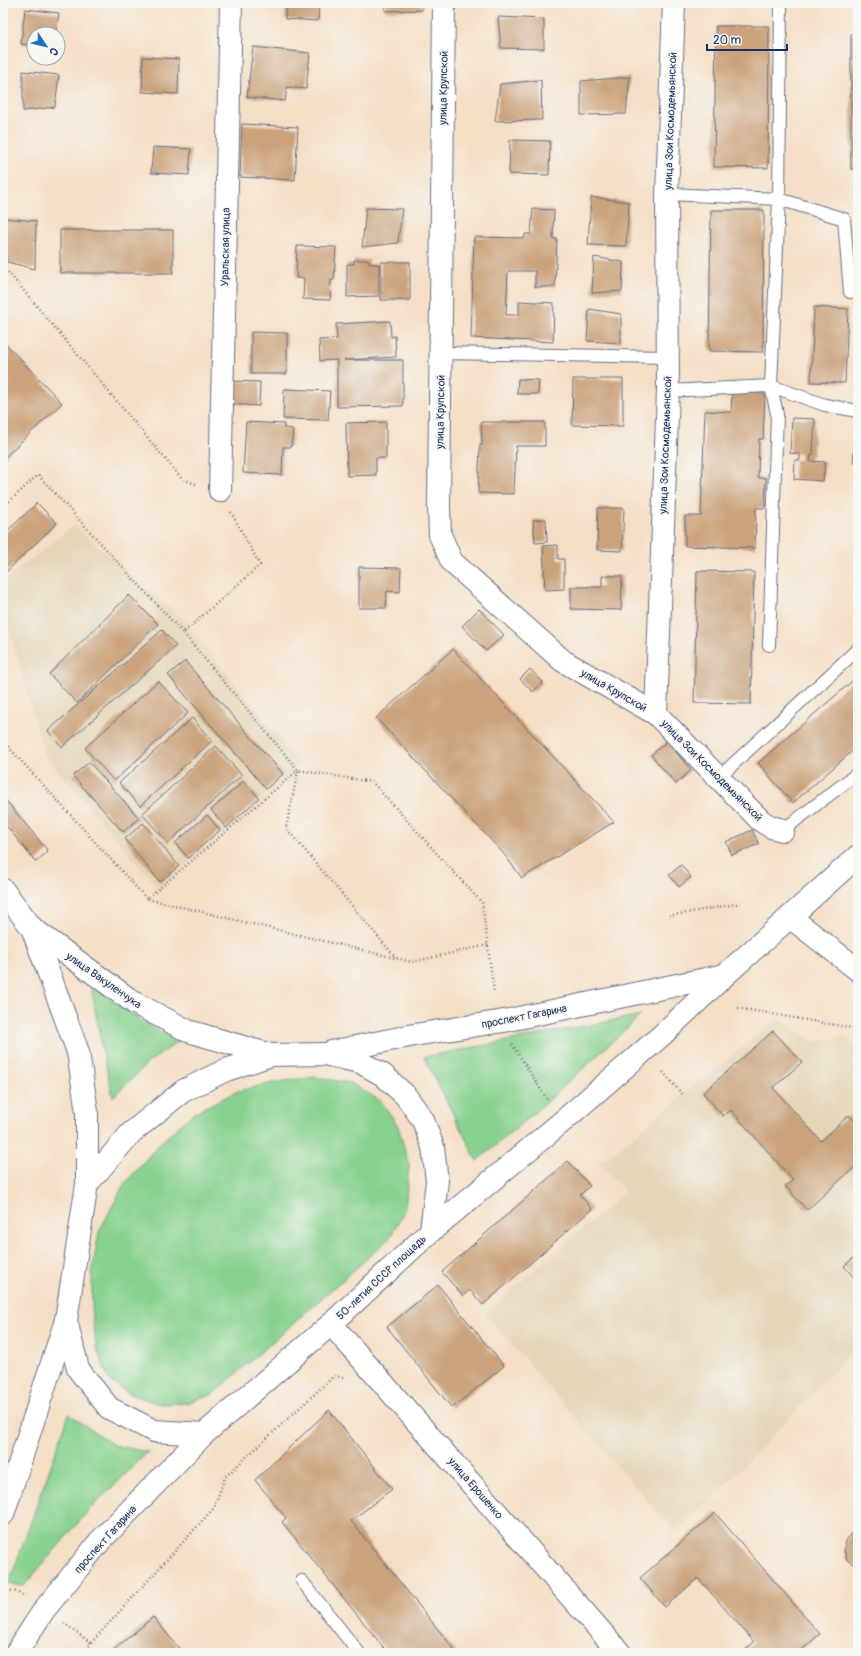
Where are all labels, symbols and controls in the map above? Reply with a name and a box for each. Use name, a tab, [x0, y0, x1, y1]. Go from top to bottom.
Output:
north arrow	[26, 26, 66, 66]
scale bar	[707, 26, 787, 52]
text: 20 m	[713, 33, 742, 48]
text: С	[46, 45, 61, 58]
street label: улица Крупской	[436, 51, 451, 126]
street label: улица Зои Космодемьянской	[662, 52, 679, 191]
street label: Уральская улица	[218, 207, 233, 287]
street label: улица Крупской	[433, 375, 448, 450]
street label: улица Зои Космодемьянской	[657, 376, 674, 515]
street label: улица Крупской	[578, 666, 649, 715]
street label: улица Зои Космодемьянской	[658, 716, 765, 824]
street label: улица Вакуленчука	[63, 949, 144, 1011]
street label: проспект Гагарина	[480, 1002, 568, 1031]
street label: 50-летия СССР площадь	[334, 1232, 429, 1323]
street label: улица Ерошенко	[445, 1454, 506, 1522]
street label: проспект Гагарина	[71, 1503, 139, 1576]

